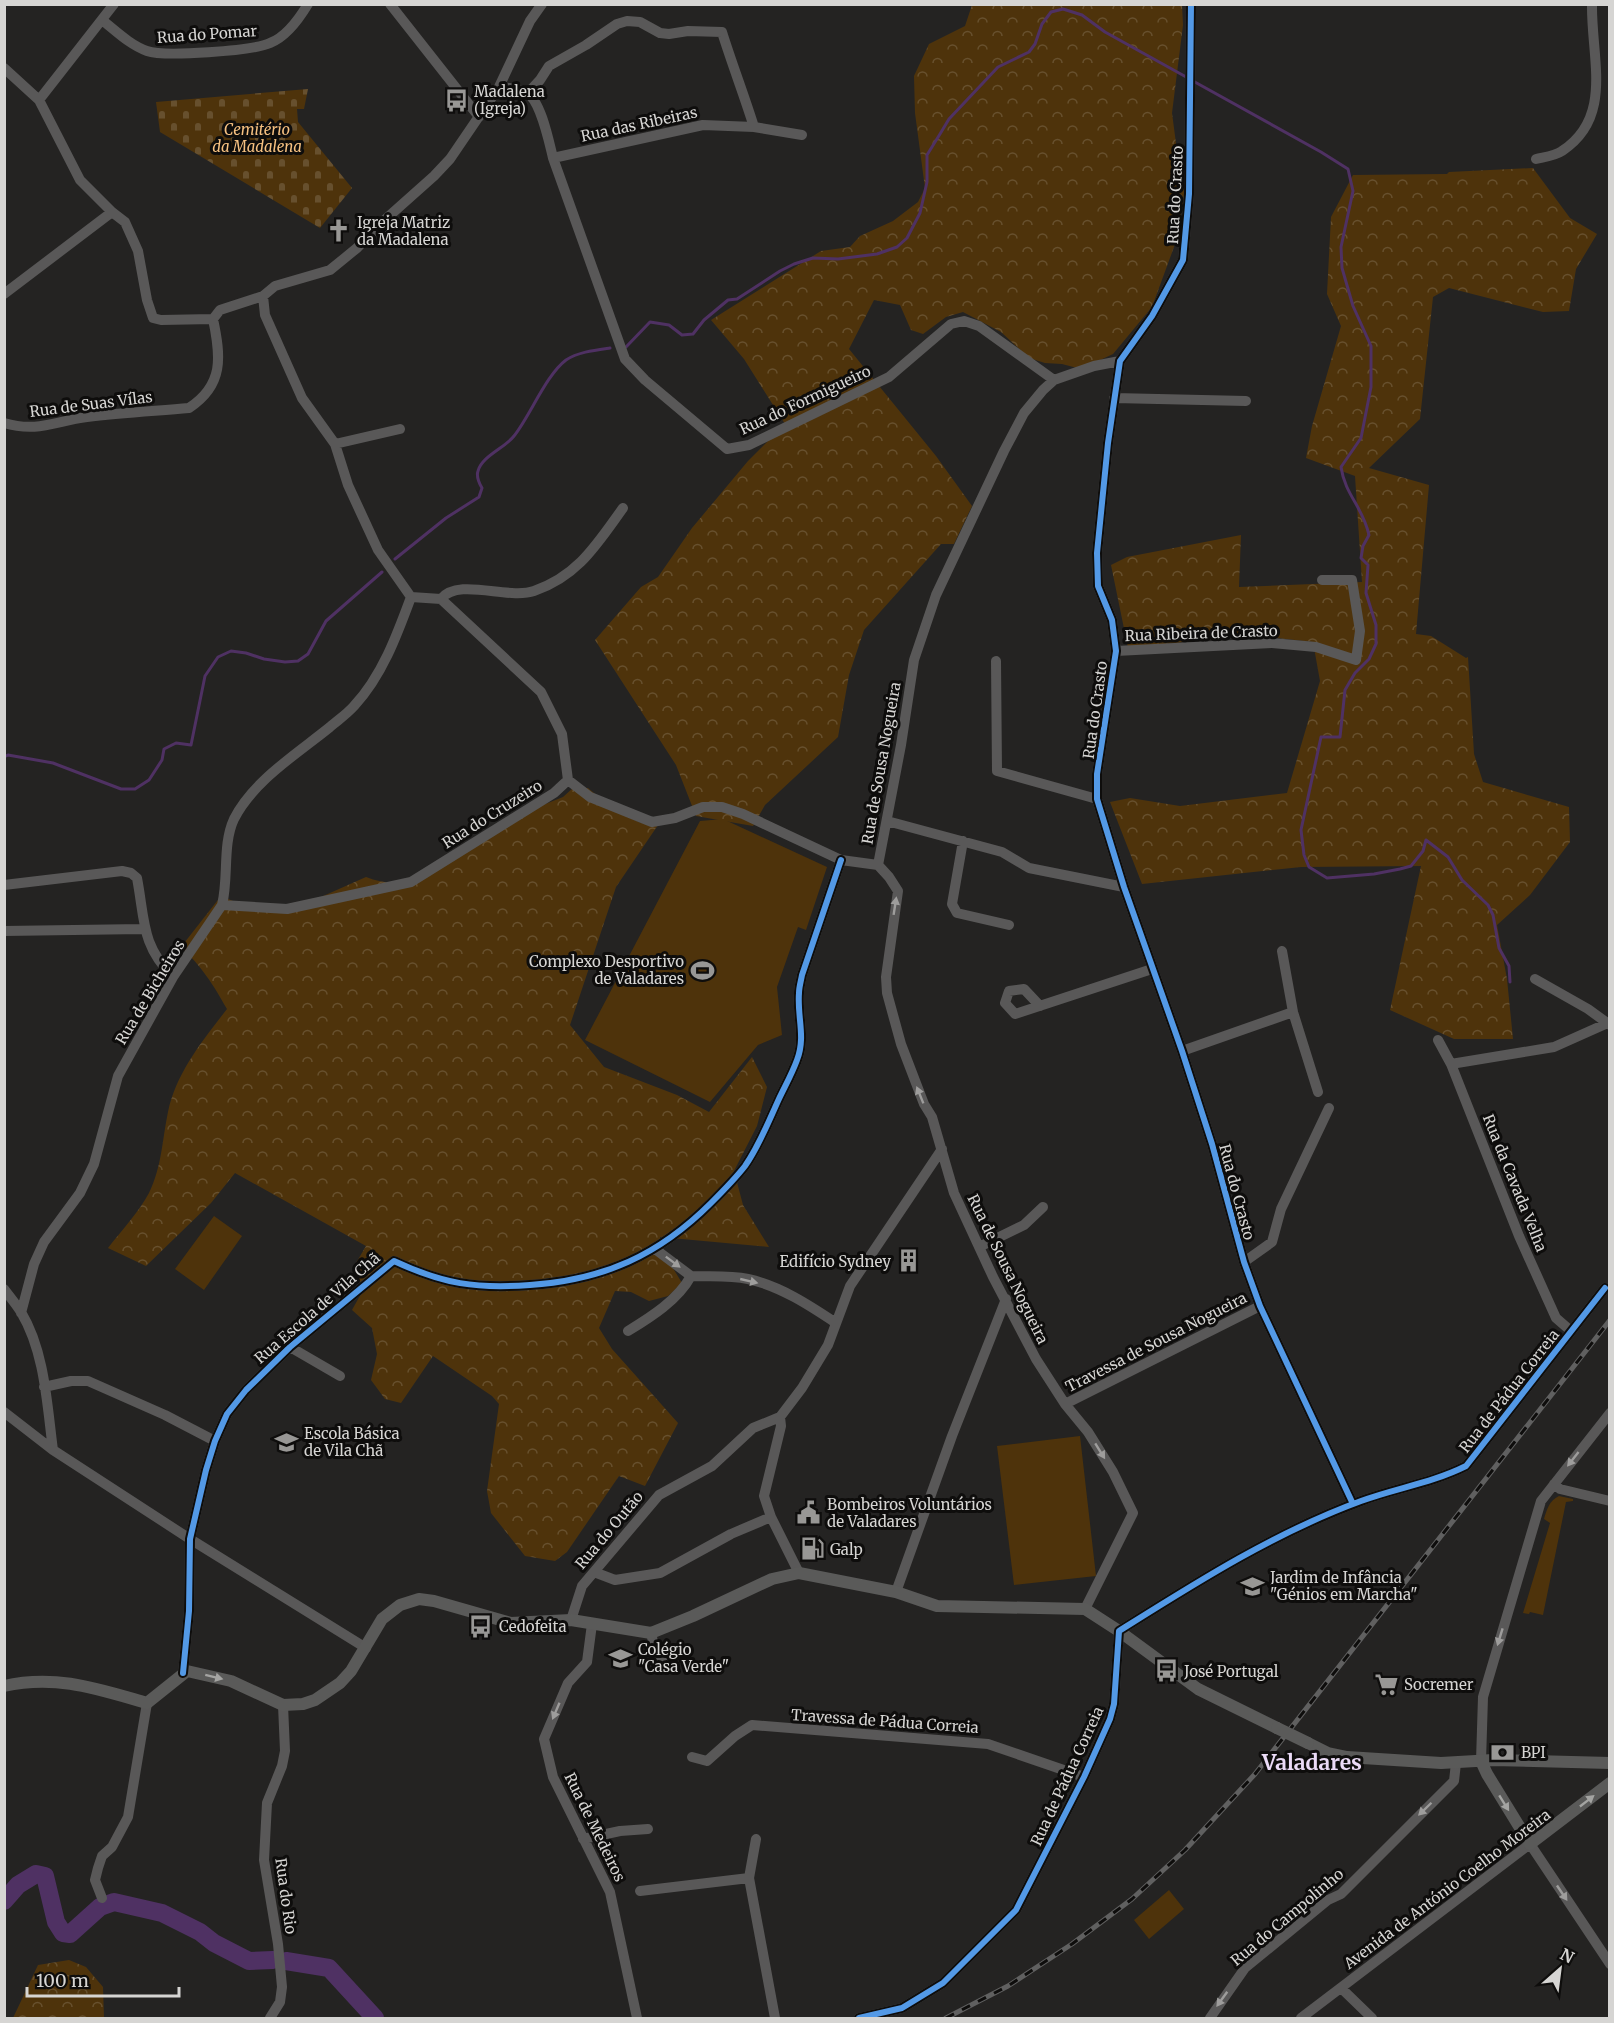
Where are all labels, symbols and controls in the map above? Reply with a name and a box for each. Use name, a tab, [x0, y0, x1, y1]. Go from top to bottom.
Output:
street label: Rua do Pomar	[156, 21, 258, 47]
place label: Madalena (Igreja)	[474, 82, 545, 118]
bus stop icon: Madalena (Igreja)	[443, 87, 469, 113]
street label: Rua das Ribeiras	[579, 102, 699, 146]
park label: Cemitério da Madalena	[212, 120, 302, 156]
street label: Rua do Crasto	[1163, 145, 1187, 245]
place label: Igreja Matriz da Madalena	[357, 213, 450, 249]
church icon: Igreja Matriz da Madalena	[326, 218, 352, 244]
street label: Rua do Formigueiro	[736, 361, 874, 439]
street label: Rua de Suas Vílas	[28, 387, 154, 421]
street label: Rua Ribeira de Crasto	[1124, 621, 1278, 645]
street label: Rua do Crasto	[1079, 660, 1111, 760]
street label: Rua de Sousa Nogueira	[857, 680, 905, 846]
street label: Rua do Cruzeiro	[439, 776, 546, 852]
one-way arrow	[891, 897, 900, 916]
street label: Rua de Bicheiros	[111, 936, 189, 1048]
place label: Complexo Desportivo de Valadares	[529, 952, 684, 988]
sports icon: Complexo Desportivo de Valadares	[689, 957, 715, 983]
one-way arrow	[915, 1086, 925, 1104]
street label: Rua da Cavada Velha	[1479, 1111, 1551, 1255]
street label: Rua do Crasto	[1215, 1142, 1259, 1242]
street label: Rua de Sousa Nogueira	[963, 1191, 1053, 1347]
street label: Rua Escola de Vila Chã	[250, 1248, 384, 1368]
building icon: Edifício Sydney	[896, 1248, 922, 1274]
place label: Edifício Sydney	[779, 1252, 891, 1271]
one-way arrow	[665, 1256, 681, 1268]
one-way arrow	[740, 1276, 758, 1286]
street label: Travessa de Sousa Nogueira	[1062, 1288, 1250, 1396]
street label: Rua de Pádua Correia	[1455, 1325, 1563, 1457]
place label: Escola Básica de Vila Chã	[304, 1424, 400, 1460]
school or university icon: Escola Básica de Vila Chã	[273, 1429, 299, 1455]
one-way arrow	[1095, 1443, 1106, 1459]
one-way arrow	[1567, 1451, 1580, 1467]
street label: Rua do Outão	[571, 1487, 647, 1573]
place label: Bombeiros Voluntários de Valadares	[827, 1495, 992, 1531]
public building icon: Bombeiros Voluntários de Valadares	[796, 1500, 822, 1526]
fuel station icon: Galp	[799, 1536, 825, 1562]
place label: Galp	[830, 1540, 863, 1559]
place label: Jardim de Infância "Génios em Marcha"	[1269, 1568, 1418, 1604]
school or university icon: Jardim de Infância "Génios em Marcha"	[1239, 1573, 1265, 1599]
bus stop icon: Cedofeita	[468, 1613, 494, 1639]
place label: Cedofeita	[499, 1617, 566, 1636]
one-way arrow	[1495, 1628, 1504, 1646]
place label: Colégio "Casa Verde"	[638, 1640, 729, 1676]
school or university icon: Colégio "Casa Verde"	[607, 1645, 633, 1671]
bus stop icon: José Portugal	[1153, 1658, 1179, 1684]
place label: José Portugal	[1183, 1662, 1279, 1681]
supermarket icon: Socremer	[1373, 1671, 1399, 1697]
one-way arrow	[205, 1672, 224, 1682]
place label: Socremer	[1404, 1675, 1474, 1694]
one-way arrow	[551, 1702, 561, 1720]
street label: Rua de Pádua Correia	[1026, 1703, 1108, 1849]
street label: Travessa de Pádua Correia	[791, 1705, 979, 1737]
bank icon: BPI	[1490, 1739, 1516, 1765]
place label: BPI	[1521, 1743, 1546, 1762]
district label: Valadares	[1261, 1749, 1362, 1776]
street label: Rua de Medeiros	[560, 1769, 630, 1885]
one-way arrow	[1499, 1795, 1510, 1811]
one-way arrow	[1579, 1795, 1594, 1807]
one-way arrow	[1417, 1802, 1432, 1816]
street label: Avenida de António Coelho Moreira	[1339, 1805, 1554, 1974]
street label: Rua do Rio	[271, 1857, 301, 1936]
street label: Rua do Campolinho	[1227, 1864, 1347, 1970]
one-way arrow	[1556, 1884, 1568, 1900]
north arrow	[1530, 1939, 1590, 1999]
text: N	[1557, 1944, 1578, 1968]
scale bar	[27, 1960, 178, 1998]
text: 100 m	[36, 1969, 89, 1992]
one-way arrow	[1217, 1991, 1229, 2006]

